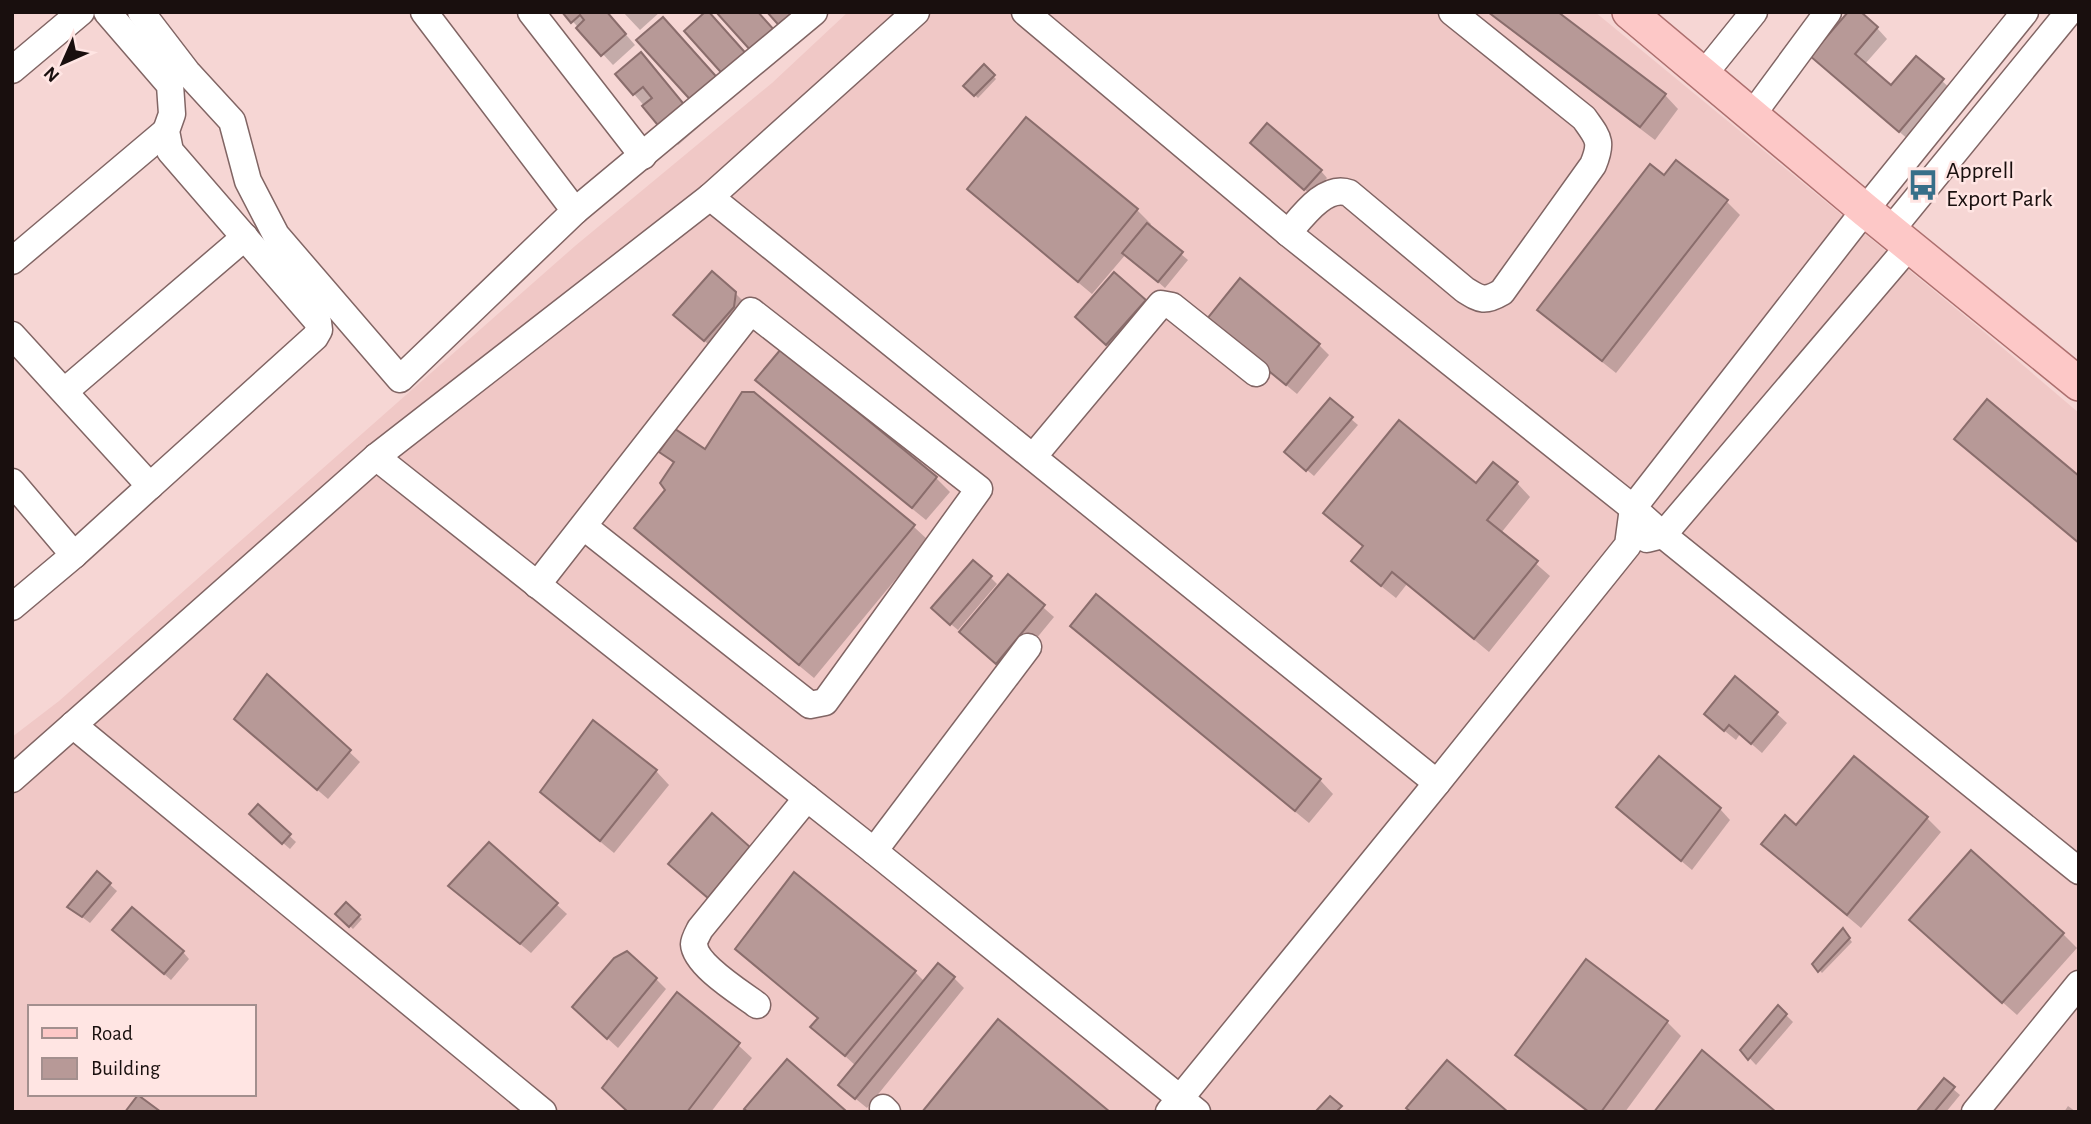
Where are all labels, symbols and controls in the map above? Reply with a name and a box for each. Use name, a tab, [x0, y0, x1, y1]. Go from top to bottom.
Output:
north arrow	[28, 28, 98, 98]
text: N	[41, 63, 63, 85]
place label: Apprell Export Park	[1946, 159, 2053, 211]
bus stop icon: Apprell Export Park	[1906, 168, 1940, 202]
legend	[28, 1005, 256, 1096]
text: Road	[91, 1023, 133, 1044]
text: Building	[91, 1058, 161, 1079]

